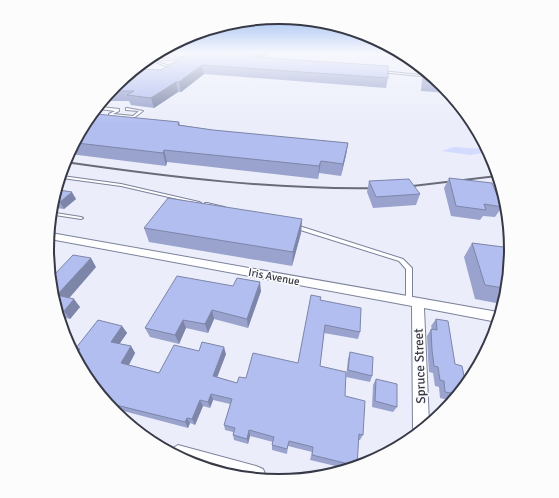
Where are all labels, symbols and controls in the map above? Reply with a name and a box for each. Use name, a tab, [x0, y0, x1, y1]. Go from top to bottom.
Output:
street label: Iris Avenue	[247, 266, 301, 288]
street label: Spruce Street	[411, 328, 429, 404]

